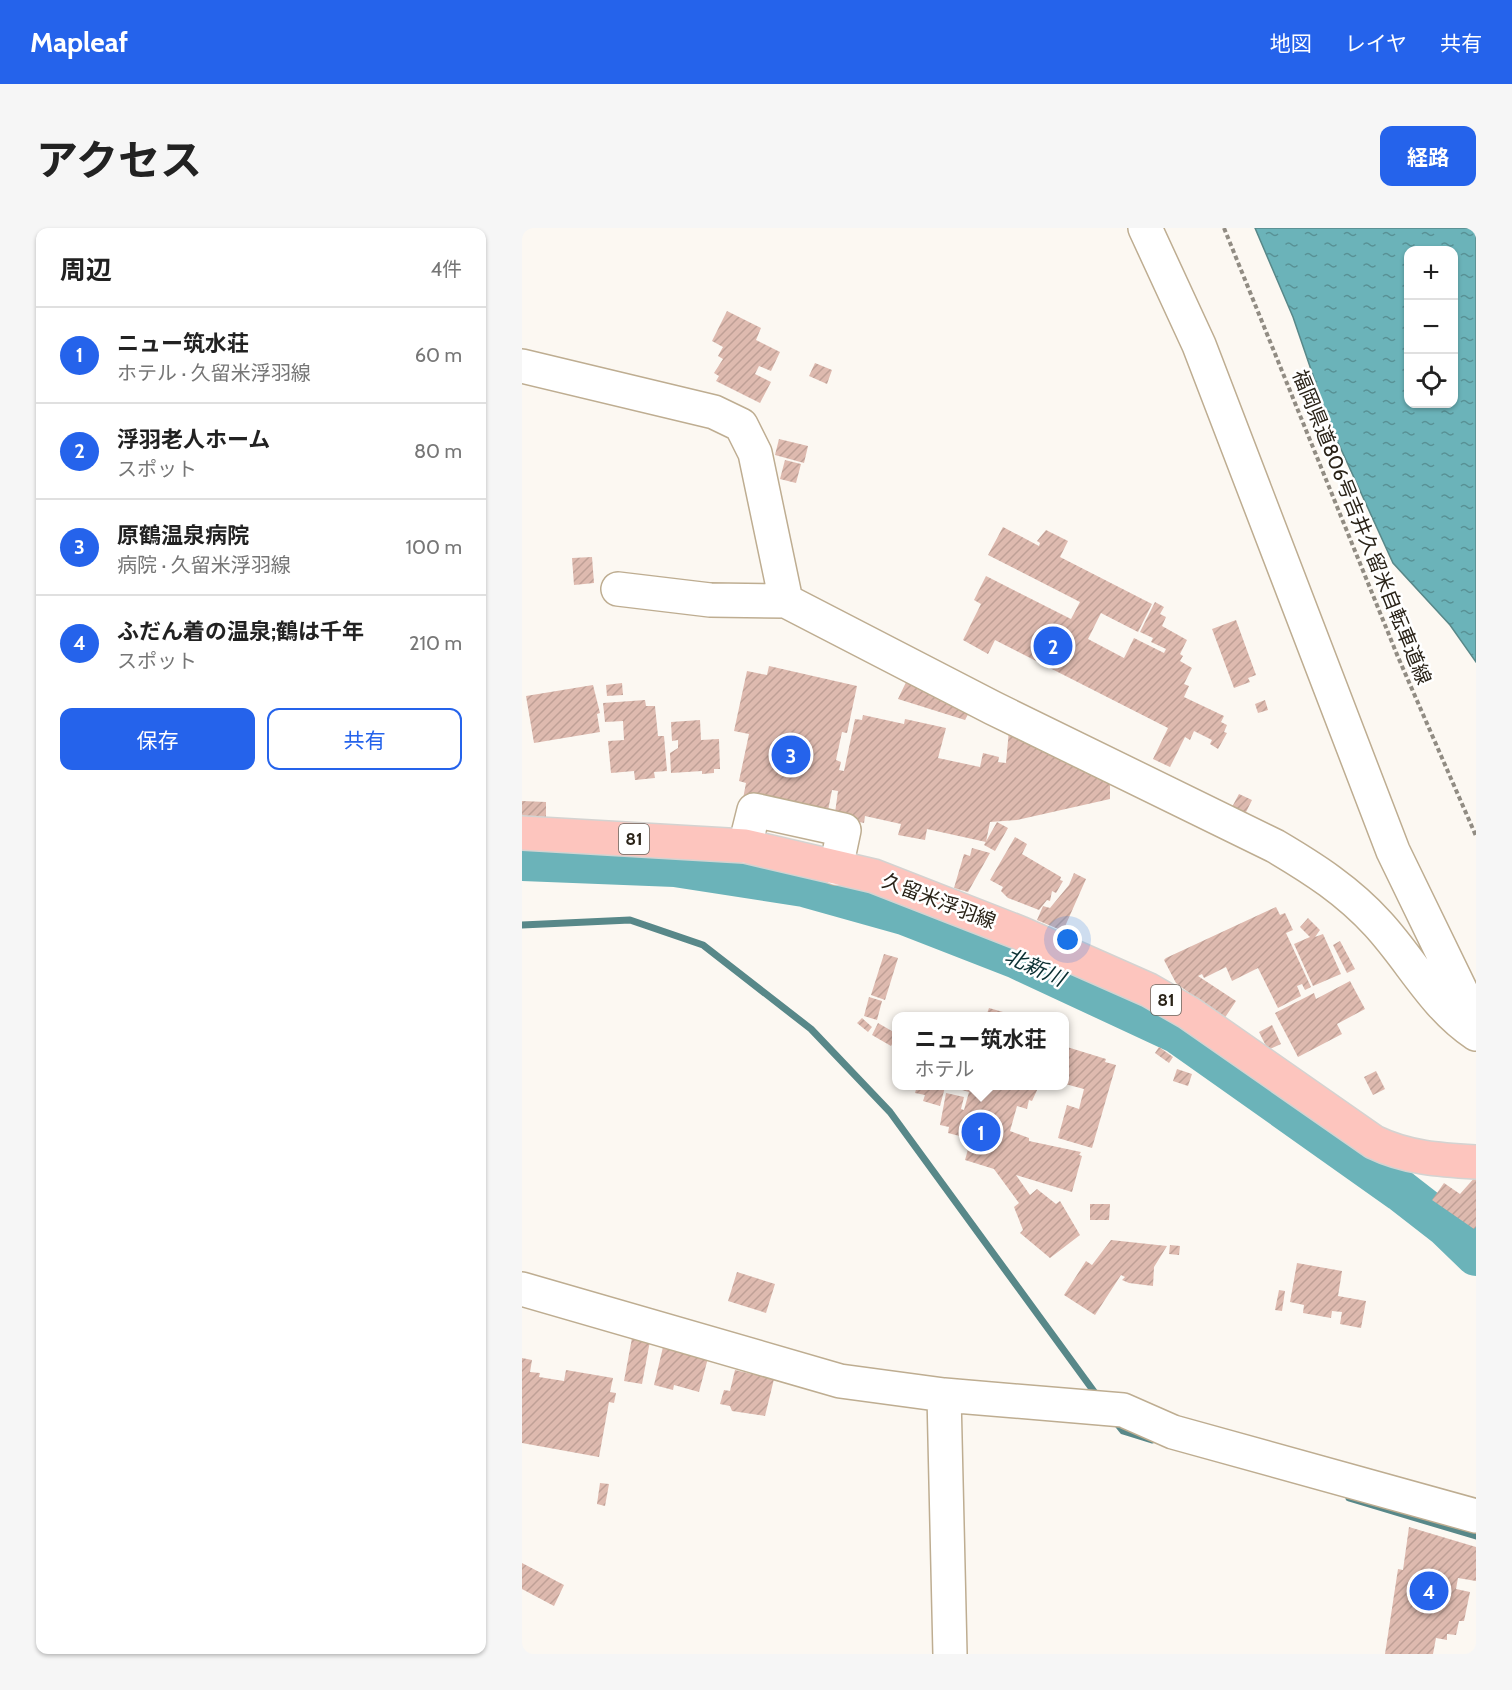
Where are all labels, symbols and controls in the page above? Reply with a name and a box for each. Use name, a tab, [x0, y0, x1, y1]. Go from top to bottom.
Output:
text: Mapleaf	[30, 25, 128, 59]
text: 地図	[1270, 31, 1312, 56]
text: レイヤ	[1345, 31, 1407, 56]
text: 共有	[1440, 31, 1482, 56]
button: 経路	[1380, 126, 1476, 186]
text: アクセス	[36, 134, 202, 186]
map controls	[1404, 246, 1458, 408]
button: +	[1404, 246, 1458, 300]
text: 周辺	[60, 254, 112, 286]
text: 4件	[430, 257, 462, 281]
button: −	[1404, 300, 1458, 354]
text: ニュー筑水荘	[117, 330, 249, 357]
text: 1	[76, 343, 83, 367]
text: 60 m	[415, 343, 462, 367]
button: locate	[1404, 354, 1458, 408]
text: ホテル · 久留米浮羽線	[117, 361, 311, 385]
street label: 福岡県道806号吉井久留米自転車道線	[1288, 366, 1436, 688]
text: 浮羽老人ホーム	[117, 426, 270, 453]
text: 2	[74, 439, 85, 463]
text: 80 m	[414, 439, 462, 463]
text: スポット	[117, 457, 197, 481]
text: 原鶴温泉病院	[117, 522, 249, 549]
text: 3	[74, 535, 85, 559]
text: 100 m	[406, 535, 462, 559]
text: 病院 · 久留米浮羽線	[117, 553, 291, 577]
text: ふだん着の温泉;鶴は千年	[117, 618, 364, 645]
pin: 2	[1034, 624, 1072, 668]
text: 4	[73, 631, 86, 655]
text: 210 m	[409, 631, 462, 655]
text: スポット	[117, 649, 197, 673]
button: 保存	[60, 708, 255, 770]
button: 共有	[267, 708, 462, 770]
pin: 3	[772, 732, 810, 778]
road number: 81	[619, 824, 649, 854]
street label: 久留米浮羽線	[879, 868, 999, 934]
your location	[1053, 925, 1082, 954]
water label: 北新川	[1001, 943, 1071, 992]
road number: 81	[1151, 985, 1181, 1015]
popup	[892, 1012, 1069, 1090]
text: ニュー筑水荘	[914, 1026, 1047, 1053]
text: ホテル	[914, 1057, 974, 1081]
pin: 1	[962, 1110, 1000, 1154]
pin: 4	[1410, 1568, 1448, 1614]

